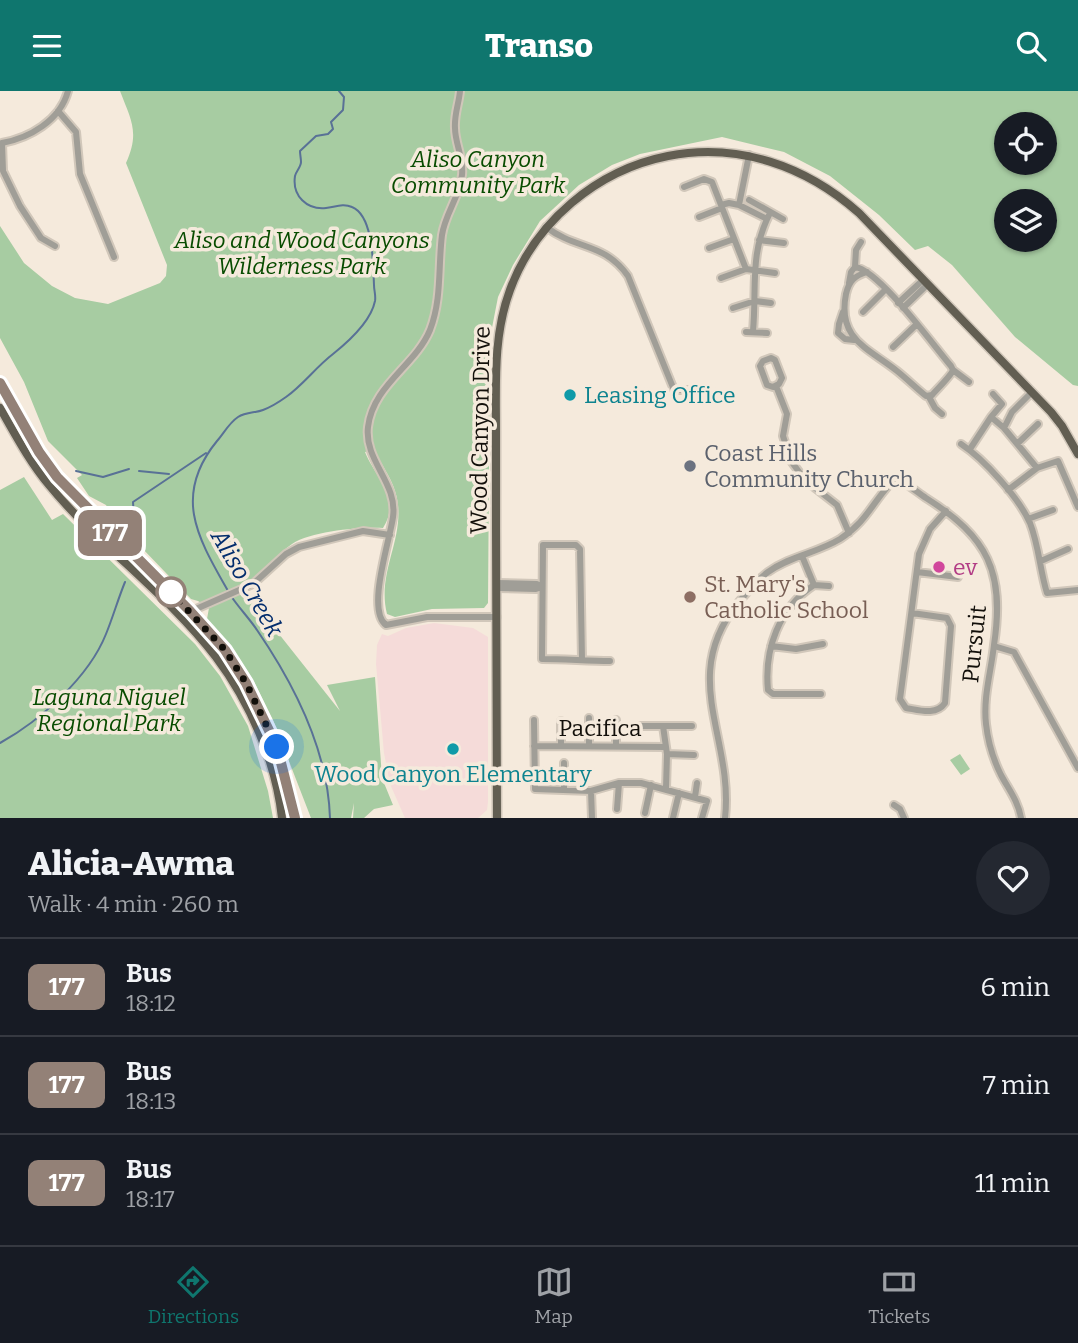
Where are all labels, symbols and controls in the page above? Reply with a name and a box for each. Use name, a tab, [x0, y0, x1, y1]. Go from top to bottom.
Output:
icon: menu	[28, 27, 66, 65]
text: Transo	[485, 27, 593, 65]
icon: search	[1012, 27, 1050, 65]
map controls	[994, 112, 1057, 252]
button: locate	[994, 112, 1057, 175]
park label: Aliso Canyon Community Park	[391, 145, 566, 199]
button: layers	[994, 189, 1057, 252]
park label: Aliso and Wood Canyons Wilderness Park	[173, 226, 430, 280]
street label: Wood Canyon Drive	[464, 326, 496, 534]
place label: Leasing Office	[584, 381, 736, 409]
marker: Leasing Office	[562, 387, 578, 403]
place label: Coast Hills Community Church	[704, 439, 914, 493]
marker: Coast Hills Community Church	[682, 458, 698, 474]
line badge: 177	[70, 510, 150, 556]
text: 177	[92, 519, 128, 547]
water label: Aliso Creek	[205, 524, 289, 642]
place label: ev	[953, 553, 978, 581]
marker: ev	[931, 559, 947, 575]
place label: St. Mary's Catholic School	[704, 570, 869, 624]
unlabelled marker	[156, 577, 186, 607]
marker: St. Mary's Catholic School	[682, 589, 698, 605]
street label: Pursuit	[956, 604, 992, 684]
park label: Laguna Niguel Regional Park	[32, 683, 186, 737]
street label: Pacifica	[558, 714, 642, 742]
your location	[259, 729, 294, 764]
marker: Wood Canyon Elementary	[445, 741, 461, 757]
place label: Wood Canyon Elementary	[314, 760, 592, 788]
button: heart	[976, 841, 1050, 915]
text: Alicia-Awma	[28, 844, 234, 884]
text: Walk · 4 min · 260 m	[28, 890, 239, 918]
text: Bus	[126, 958, 172, 989]
text: 6 min	[981, 972, 1050, 1003]
text: 177	[48, 973, 85, 1001]
text: 18:12	[126, 989, 176, 1017]
text: Bus	[126, 1056, 172, 1087]
text: 7 min	[983, 1070, 1050, 1101]
text: 177	[48, 1071, 85, 1099]
text: 18:13	[126, 1087, 176, 1115]
text: Bus	[126, 1154, 172, 1185]
text: 11 min	[975, 1168, 1050, 1199]
text: 177	[48, 1169, 85, 1197]
text: 18:17	[126, 1185, 175, 1213]
tab: Directions	[148, 1263, 239, 1328]
tab: Map	[535, 1263, 573, 1328]
tab: Tickets	[868, 1263, 930, 1328]

